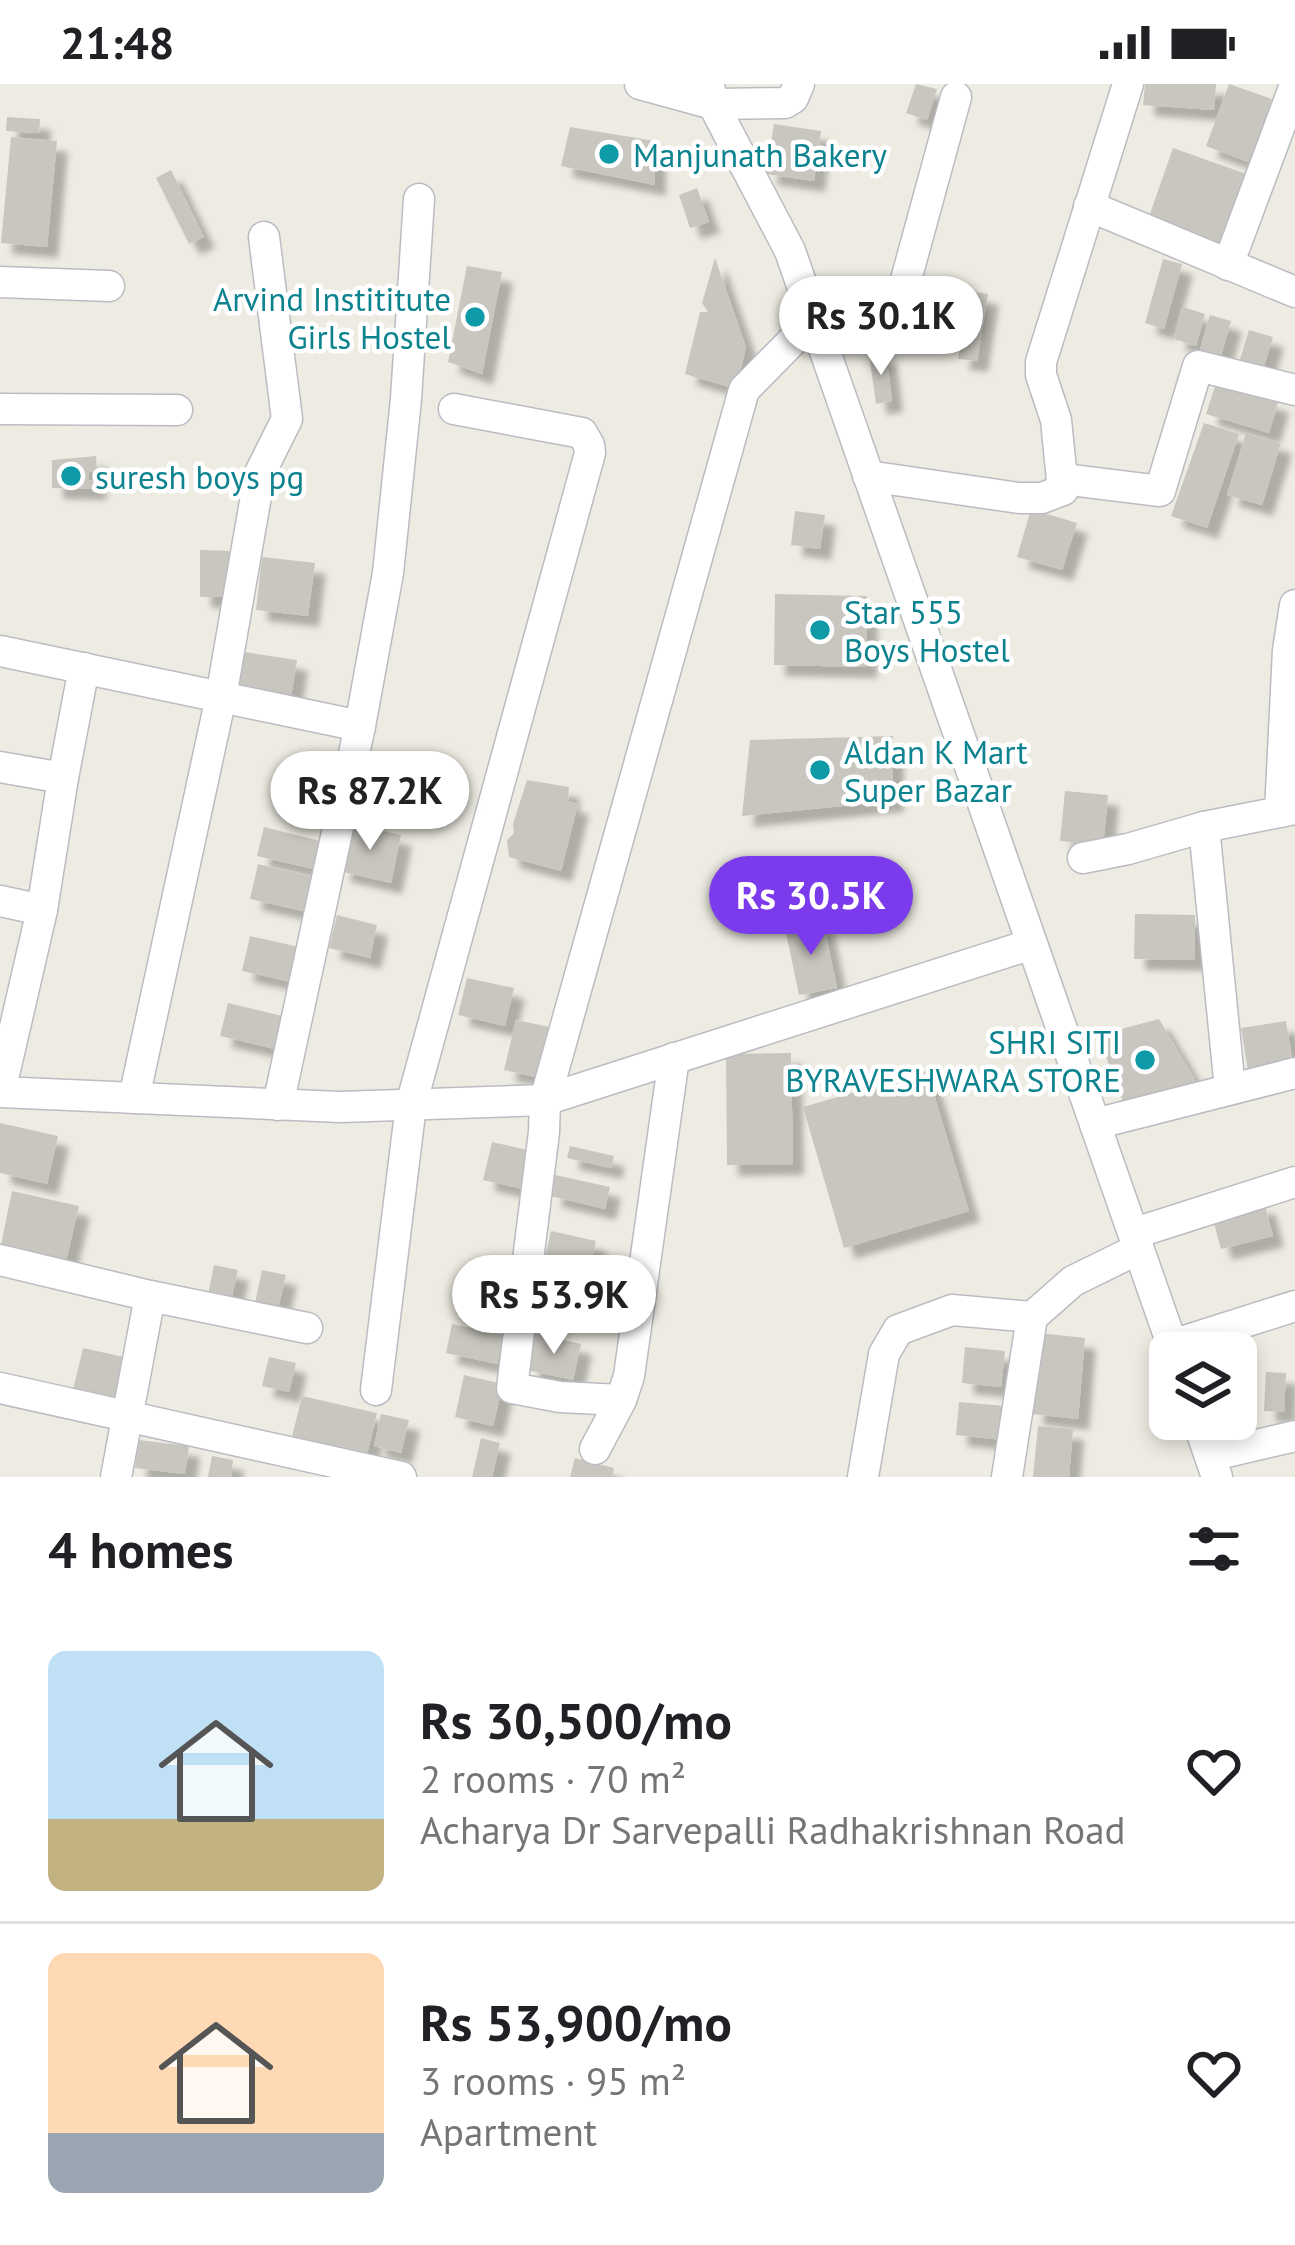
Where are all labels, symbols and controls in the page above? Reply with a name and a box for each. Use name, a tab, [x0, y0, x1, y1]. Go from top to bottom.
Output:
text: 21:48	[60, 13, 174, 71]
place label: Manjunath Bakery	[633, 133, 888, 176]
marker: Manjunath Bakery	[596, 141, 622, 167]
pin: Rs 30.1K	[757, 276, 1005, 378]
place label: Arvind Instititute Girls Hostel	[213, 277, 451, 358]
text: Rs 30.1K	[806, 289, 956, 340]
marker: Arvind Instititute Girls Hostel	[462, 304, 488, 330]
place label: suresh boys pg	[95, 455, 304, 498]
marker: suresh boys pg	[58, 463, 84, 489]
place label: Star 555 Boys Hostel	[844, 590, 1010, 671]
marker: Star 555 Boys Hostel	[807, 617, 833, 643]
place label: Aldan K Mart Super Bazar	[844, 730, 1028, 811]
pin: Rs 87.2K	[246, 751, 494, 853]
marker: Aldan K Mart Super Bazar	[807, 757, 833, 783]
text: Rs 87.2K	[297, 764, 443, 815]
pin: Rs 30.5K	[687, 856, 935, 958]
text: Rs 30.5K	[736, 869, 886, 920]
place label: SHRI SITI BYRAVESHWARA STORE	[785, 1020, 1121, 1101]
marker: SHRI SITI BYRAVESHWARA STORE	[1132, 1047, 1158, 1073]
pin: Rs 53.9K	[430, 1255, 678, 1357]
text: Rs 53.9K	[479, 1268, 629, 1319]
map controls	[1149, 1332, 1257, 1440]
button: layers	[1149, 1332, 1257, 1440]
text: 4 homes	[48, 1516, 234, 1582]
icon: filters	[1181, 1516, 1247, 1582]
text: Rs 30,500/mo	[420, 1687, 732, 1753]
icon: home	[144, 1699, 288, 1843]
icon: heart	[1181, 1738, 1247, 1804]
text: 2 rooms · 70 m²	[420, 1753, 686, 1804]
text: Acharya Dr Sarvepalli Radhakrishnan Road	[420, 1804, 1125, 1855]
text: Rs 53,900/mo	[420, 1989, 732, 2055]
icon: home	[144, 2001, 288, 2145]
icon: heart	[1181, 2040, 1247, 2106]
text: 3 rooms · 95 m²	[420, 2055, 686, 2106]
text: Apartment	[420, 2106, 597, 2157]

